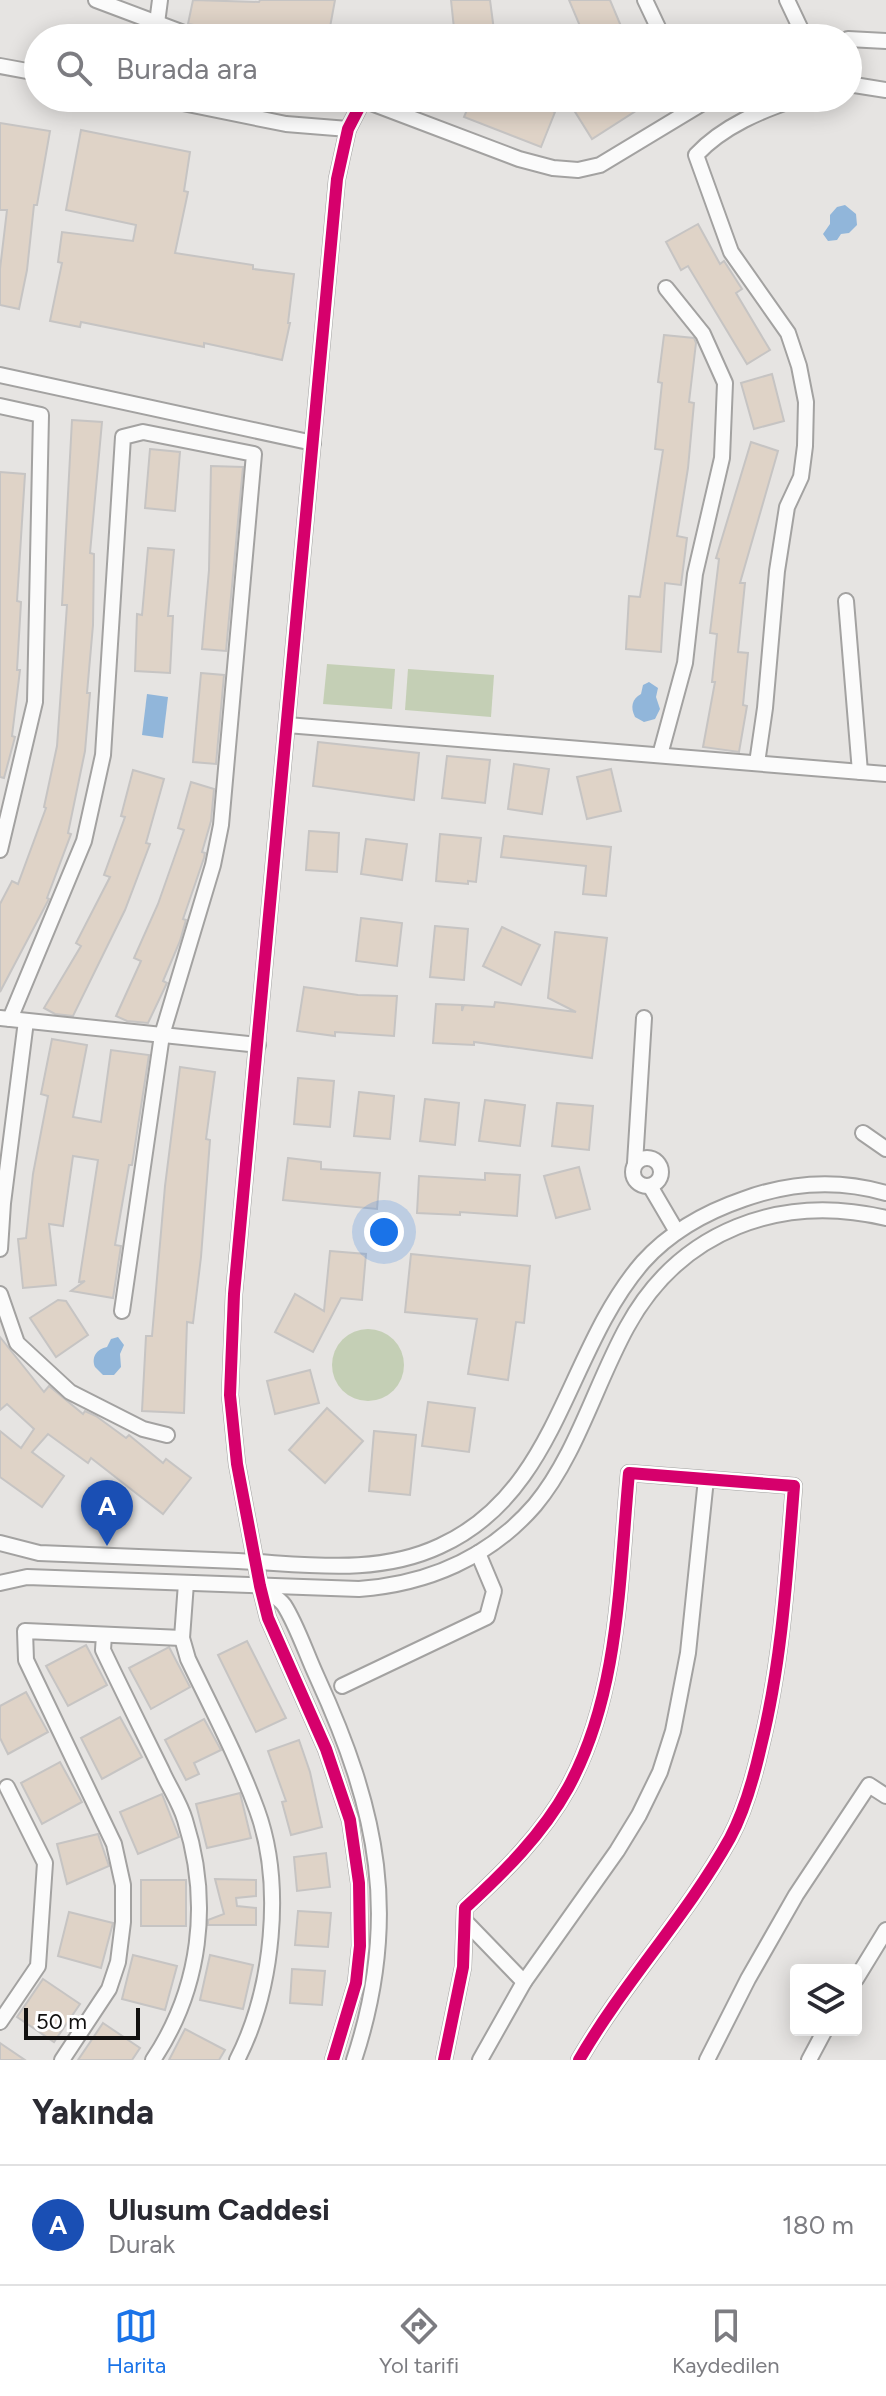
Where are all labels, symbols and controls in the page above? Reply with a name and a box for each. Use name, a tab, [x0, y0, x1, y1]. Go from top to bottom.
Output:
search box	[24, 24, 862, 112]
icon: search	[52, 46, 96, 90]
text: Burada ara	[116, 50, 258, 87]
your location	[364, 1212, 404, 1252]
pin: A	[81, 1480, 133, 1546]
map controls	[790, 1964, 862, 2036]
button: layers	[790, 1964, 862, 2036]
scale bar	[24, 2004, 140, 2040]
text: 50 m	[36, 2008, 87, 2035]
text: Yakında	[32, 2092, 154, 2133]
text: Ulusum Caddesi	[108, 2191, 330, 2228]
text: A	[49, 2209, 67, 2241]
text: 180 m	[782, 2209, 854, 2241]
text: Durak	[108, 2228, 175, 2260]
tab: Harita	[106, 2304, 166, 2379]
tab: Yol tarifi	[379, 2304, 459, 2379]
tab: Kaydedilen	[672, 2304, 780, 2379]

